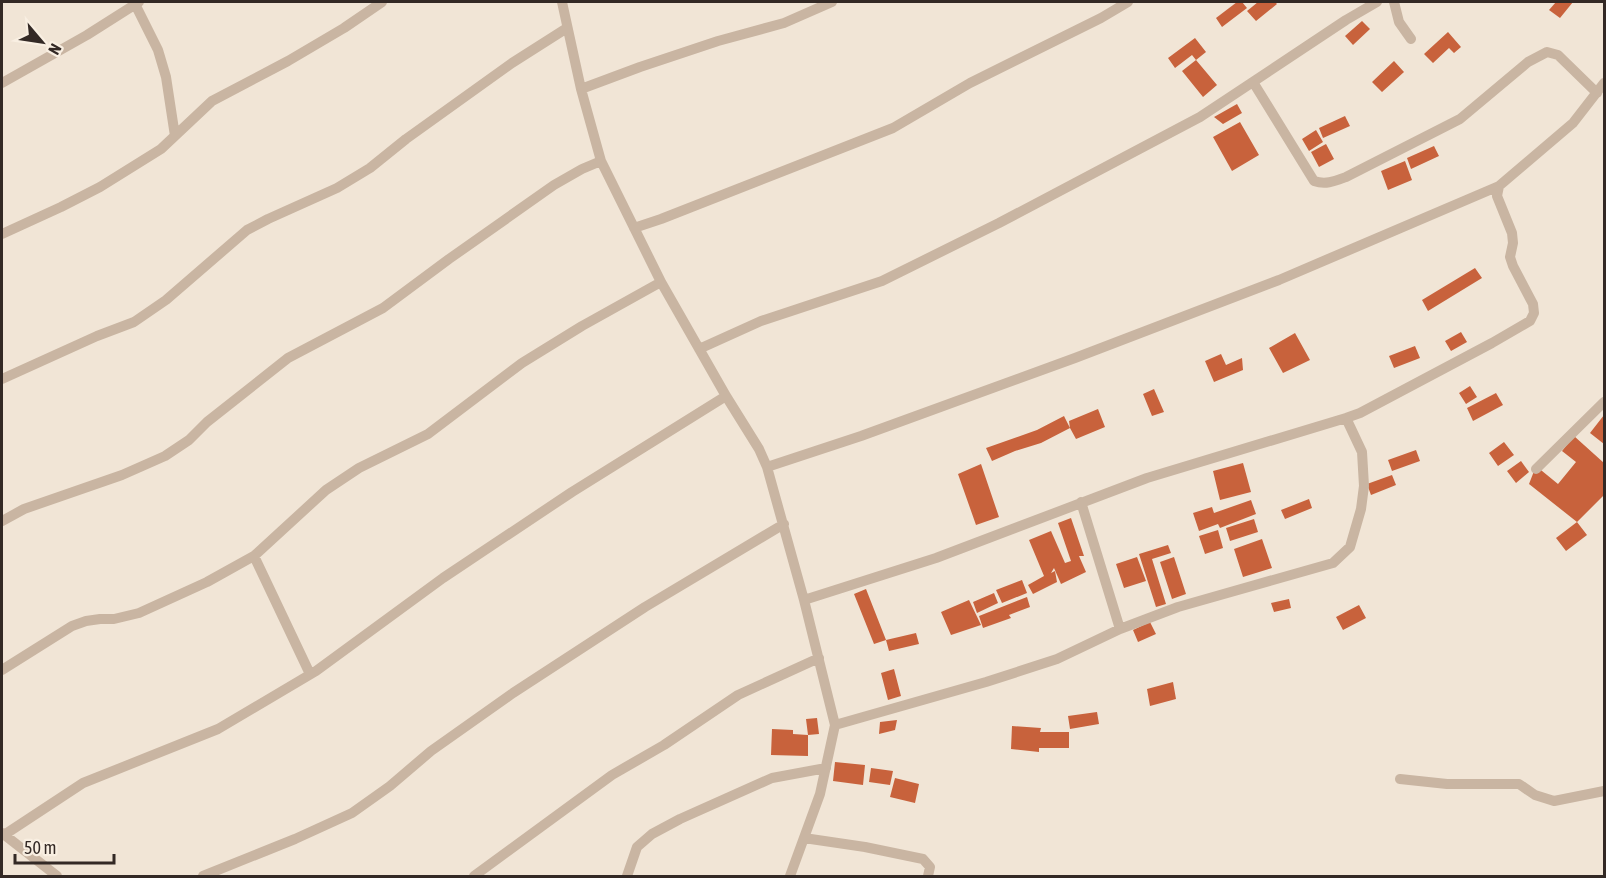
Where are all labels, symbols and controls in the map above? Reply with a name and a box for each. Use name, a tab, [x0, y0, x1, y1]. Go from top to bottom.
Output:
north arrow	[12, 12, 72, 72]
text: N	[45, 41, 65, 58]
scale bar	[15, 827, 114, 865]
text: 50 m	[24, 837, 56, 858]

